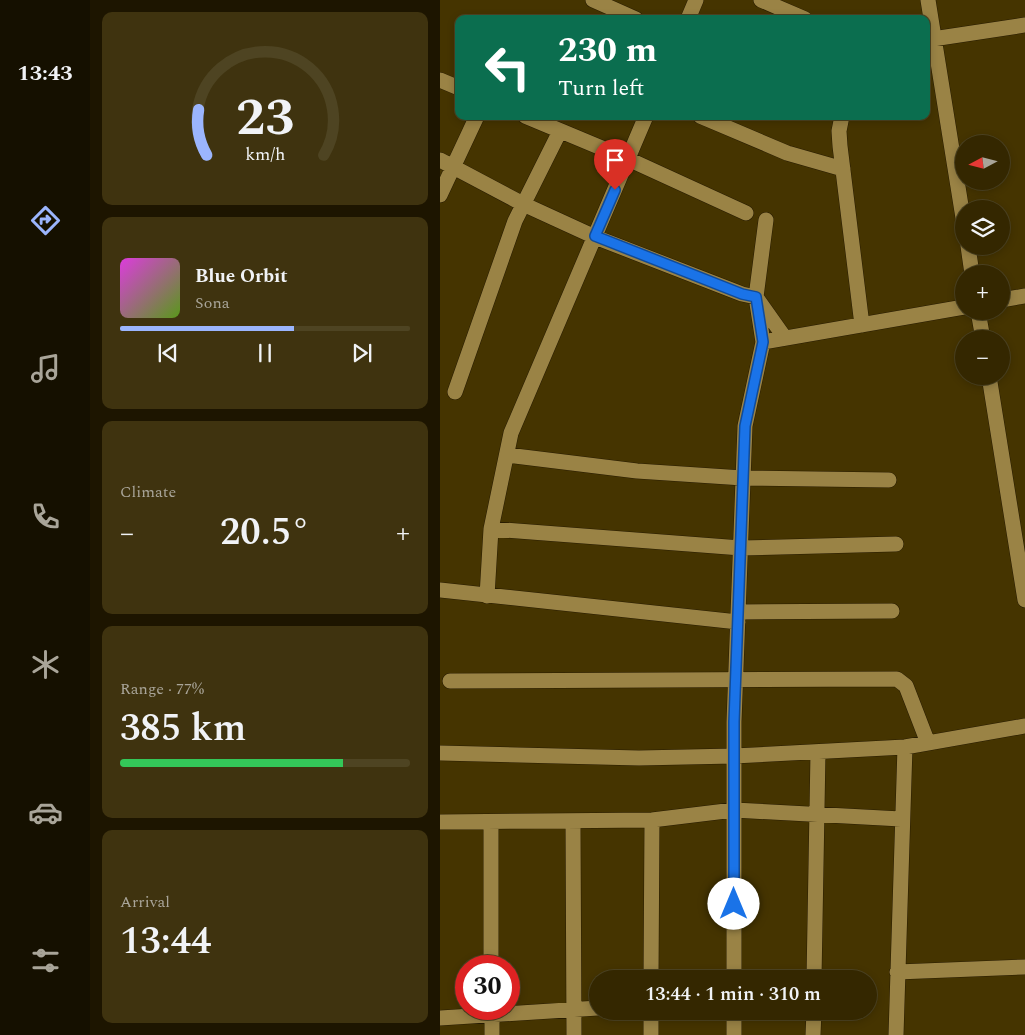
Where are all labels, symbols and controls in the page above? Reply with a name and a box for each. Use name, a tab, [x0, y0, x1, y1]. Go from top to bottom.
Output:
text: 230 m	[558, 24, 657, 77]
icon: left	[475, 35, 540, 100]
text: 13:43	[17, 57, 73, 90]
text: Turn left	[558, 72, 644, 105]
text: 23	[236, 79, 294, 158]
north arrow	[955, 135, 1010, 190]
map controls	[955, 135, 1010, 385]
pin	[594, 139, 636, 190]
text: km/h	[245, 141, 285, 168]
icon: arrive	[601, 146, 629, 174]
button: layers	[955, 200, 1010, 255]
icon: directions	[28, 203, 63, 238]
text: Blue Orbit	[195, 262, 288, 291]
button: +	[955, 265, 1010, 320]
text: Sona	[195, 291, 230, 315]
button: −	[955, 330, 1010, 385]
icon: previous	[154, 339, 182, 367]
icon: pause	[251, 339, 279, 367]
icon: next	[348, 339, 376, 367]
icon: music	[28, 351, 63, 386]
text: Climate	[120, 480, 176, 504]
icon: phone	[28, 499, 63, 534]
text: 20.5°	[220, 504, 310, 562]
text: −	[120, 512, 134, 555]
text: +	[396, 512, 410, 555]
icon: climate	[28, 647, 63, 682]
text: Range · 77%	[120, 677, 204, 701]
text: 385 km	[120, 700, 246, 758]
icon: car	[28, 795, 63, 830]
position arrow	[707, 877, 759, 929]
text: Arrival	[120, 890, 170, 914]
text: 13:44	[120, 913, 211, 971]
icon: filters	[28, 943, 63, 978]
speed limit sign: 30	[455, 955, 520, 1020]
text: 13:44 · 1 min · 310 m	[645, 980, 821, 1009]

